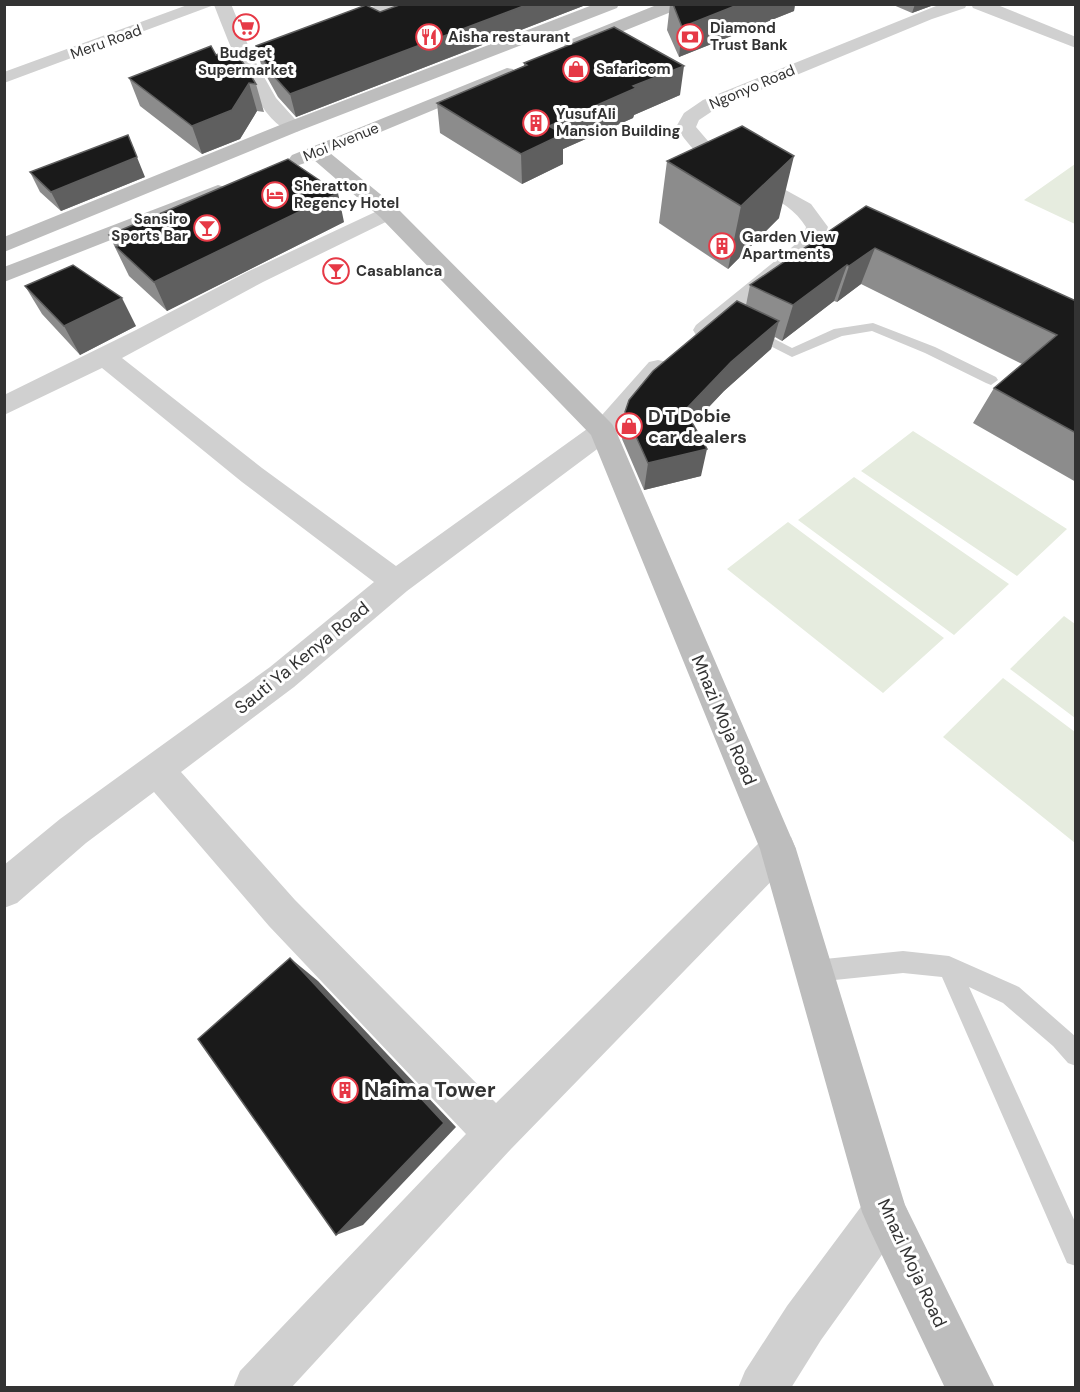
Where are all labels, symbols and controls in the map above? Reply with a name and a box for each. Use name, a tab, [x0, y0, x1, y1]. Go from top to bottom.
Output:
supermarket icon: Budget Supermarket	[231, 12, 261, 42]
place label: Diamond Trust Bank	[710, 18, 788, 55]
street label: Meru Road	[68, 20, 144, 64]
restaurant icon: Aisha restaurant	[414, 22, 444, 52]
bank icon: Diamond Trust Bank	[675, 22, 705, 52]
place label: Aisha restaurant	[448, 27, 570, 47]
place label: Budget Supermarket	[198, 43, 294, 80]
shop icon: Safaricom	[561, 54, 591, 84]
place label: Safaricom	[596, 59, 671, 79]
street label: Ngonyo Road	[706, 60, 798, 114]
place label: YusufAli Mansion Building	[556, 104, 680, 141]
building icon: YusufAli Mansion Building	[521, 108, 551, 138]
street label: Moi Avenue	[300, 118, 382, 166]
place label: Sheratton Regency Hotel	[294, 176, 399, 213]
hotel icon: Sheratton Regency Hotel	[260, 180, 290, 210]
place label: Sansiro Sports Bar	[111, 209, 188, 246]
bar icon: Sansiro Sports Bar	[192, 213, 222, 243]
place label: Garden View Apartments	[742, 227, 837, 264]
building icon: Garden View Apartments	[707, 231, 737, 261]
bar icon: Casablanca	[321, 256, 351, 286]
place label: Casablanca	[356, 261, 442, 281]
place label: D T Dobie car dealers	[648, 404, 747, 449]
shop icon: D T Dobie car dealers	[614, 411, 644, 441]
street label: Sauti Ya Kenya Road	[230, 596, 374, 720]
street label: Mnazi Moja Road	[686, 651, 762, 789]
building icon: Naima Tower	[330, 1075, 360, 1105]
place label: Naima Tower	[364, 1076, 496, 1104]
street label: Mnazi Moja Road	[872, 1195, 952, 1331]

